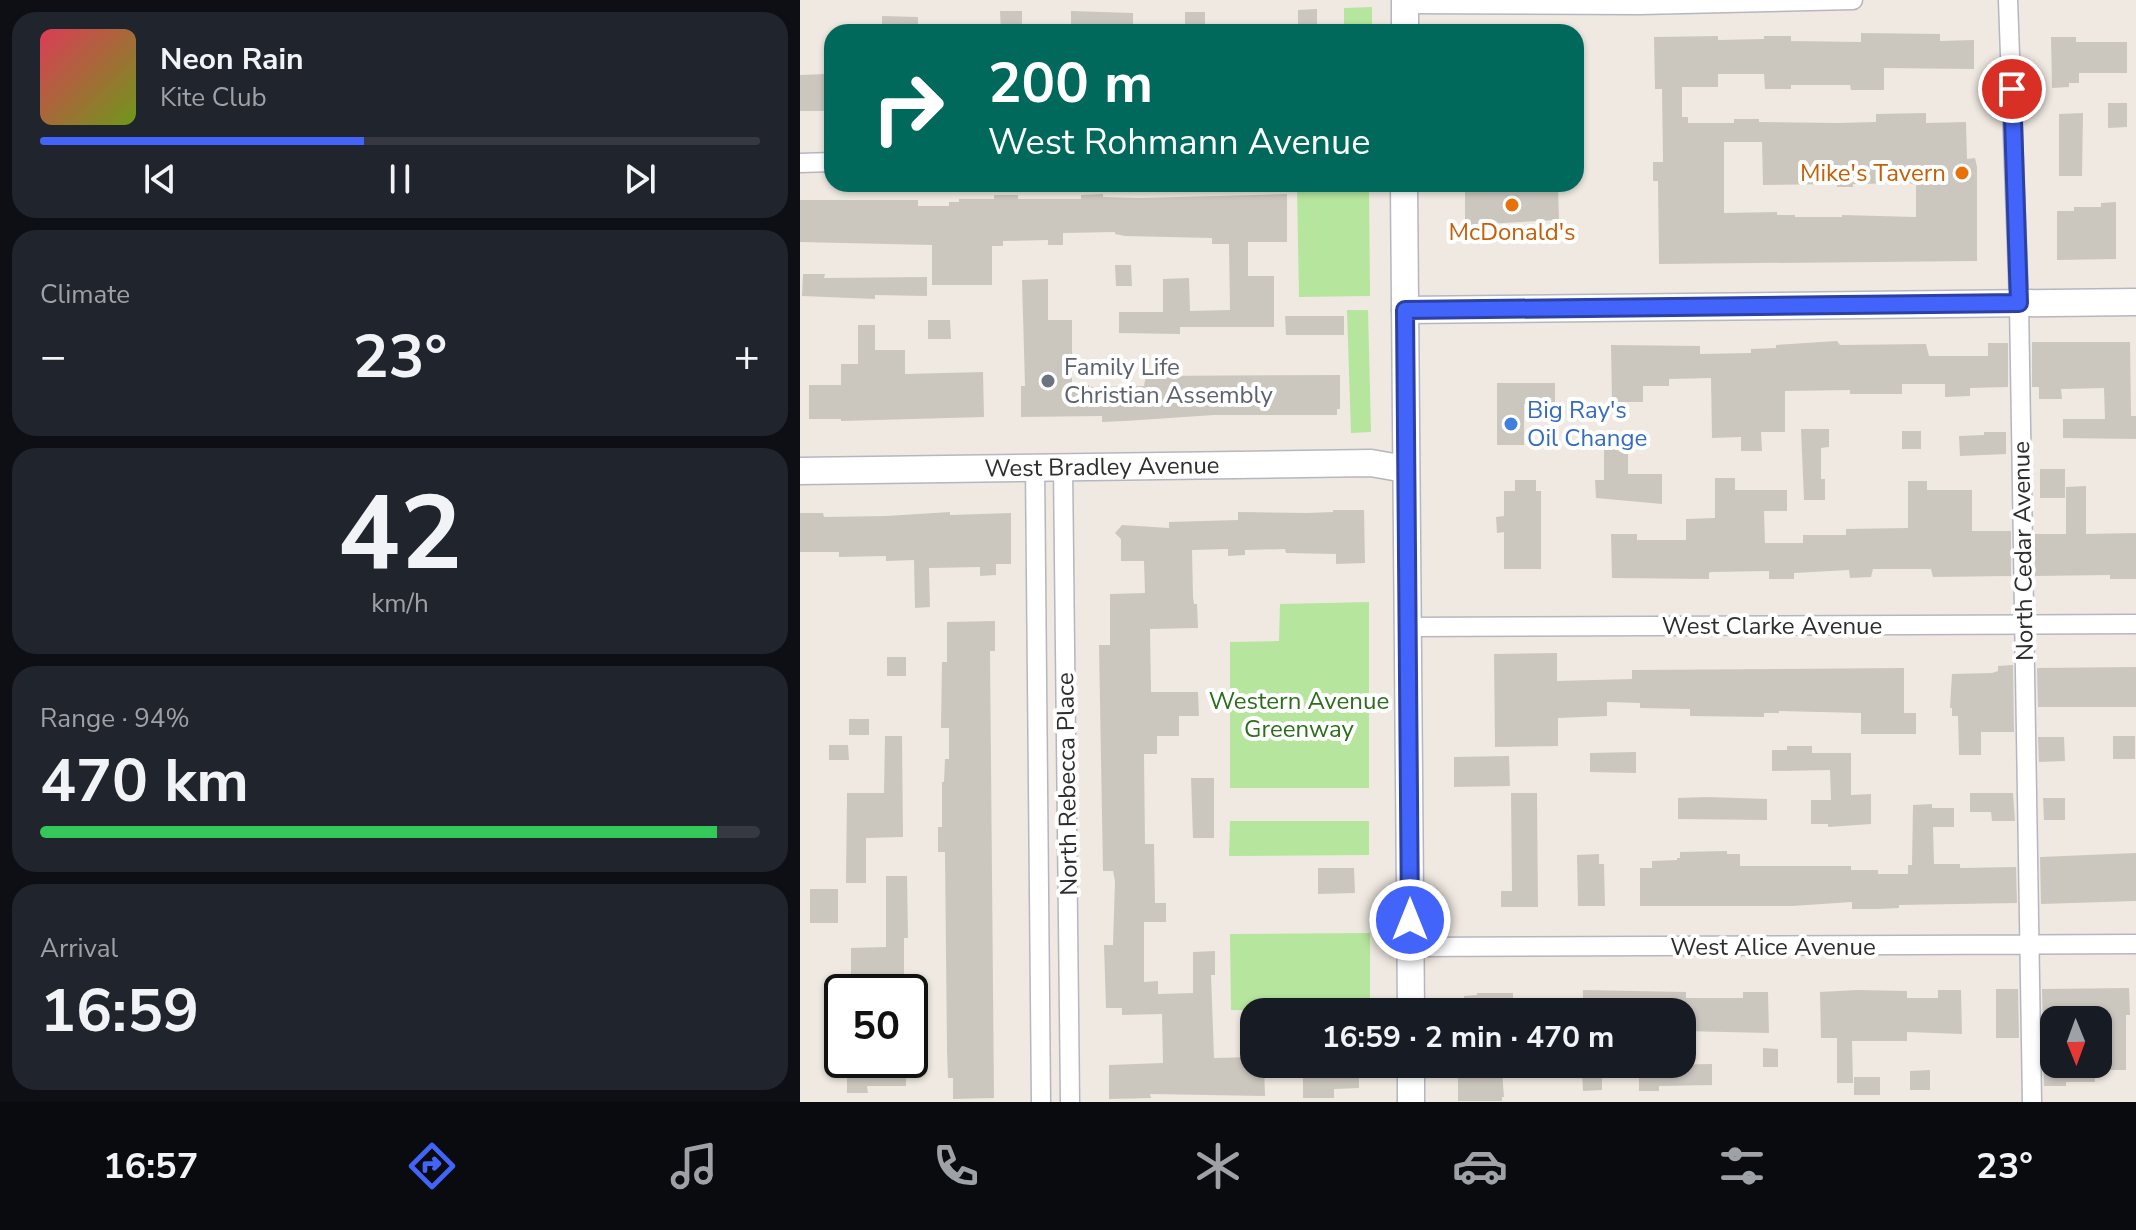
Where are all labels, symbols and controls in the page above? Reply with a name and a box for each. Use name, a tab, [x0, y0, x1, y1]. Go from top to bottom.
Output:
text: Neon Rain	[160, 39, 304, 80]
text: 200 m	[988, 45, 1153, 122]
pin	[1978, 55, 2046, 123]
icon: right	[856, 56, 960, 160]
icon: arrive	[1990, 67, 2034, 111]
text: Kite Club	[160, 80, 267, 115]
text: West Rohmann Avenue	[988, 118, 1370, 167]
icon: previous	[138, 157, 182, 201]
icon: pause	[378, 157, 422, 201]
icon: next	[618, 157, 662, 201]
place label: Mike's Tavern	[1800, 157, 1946, 189]
marker: Mike's Tavern	[1953, 164, 1971, 182]
marker: McDonald's	[1503, 196, 1521, 214]
place label: McDonald's	[1449, 216, 1575, 248]
text: Climate	[40, 277, 130, 312]
text: 23°	[353, 316, 447, 398]
text: −	[40, 327, 66, 387]
text: +	[734, 327, 760, 387]
place label: Family Life Christian Assembly	[1064, 351, 1273, 411]
marker: Family Life Christian Assembly	[1039, 372, 1057, 390]
place label: Big Ray's Oil Change	[1527, 394, 1647, 454]
marker: Big Ray's Oil Change	[1502, 415, 1520, 433]
street label: North Cedar Avenue	[2005, 441, 2041, 661]
street label: West Bradley Avenue	[984, 449, 1220, 484]
text: 42	[338, 463, 462, 605]
text: km/h	[371, 586, 429, 621]
street label: West Clarke Avenue	[1662, 610, 1882, 642]
street label: North Rebecca Place	[1049, 672, 1085, 896]
park label: Western Avenue Greenway	[1209, 685, 1389, 745]
text: Range · 94%	[40, 701, 190, 736]
text: 470 km	[40, 740, 249, 822]
position arrow	[1368, 878, 1452, 962]
text: Arrival	[40, 931, 118, 966]
street label: West Alice Avenue	[1670, 931, 1876, 963]
text: 16:59	[40, 970, 199, 1052]
speed limit sign: 50	[824, 974, 928, 1078]
north arrow	[2040, 1006, 2112, 1078]
map controls	[2040, 1006, 2112, 1078]
text: 16:59 · 2 min · 470 m	[1322, 1017, 1614, 1058]
icon: directions	[404, 1138, 460, 1194]
icon: music	[666, 1138, 722, 1194]
icon: phone	[928, 1138, 984, 1194]
icon: climate	[1190, 1138, 1246, 1194]
icon: car	[1452, 1138, 1508, 1194]
icon: filters	[1714, 1138, 1770, 1194]
text: 16:57	[103, 1142, 198, 1191]
text: 23°	[1976, 1142, 2033, 1191]

